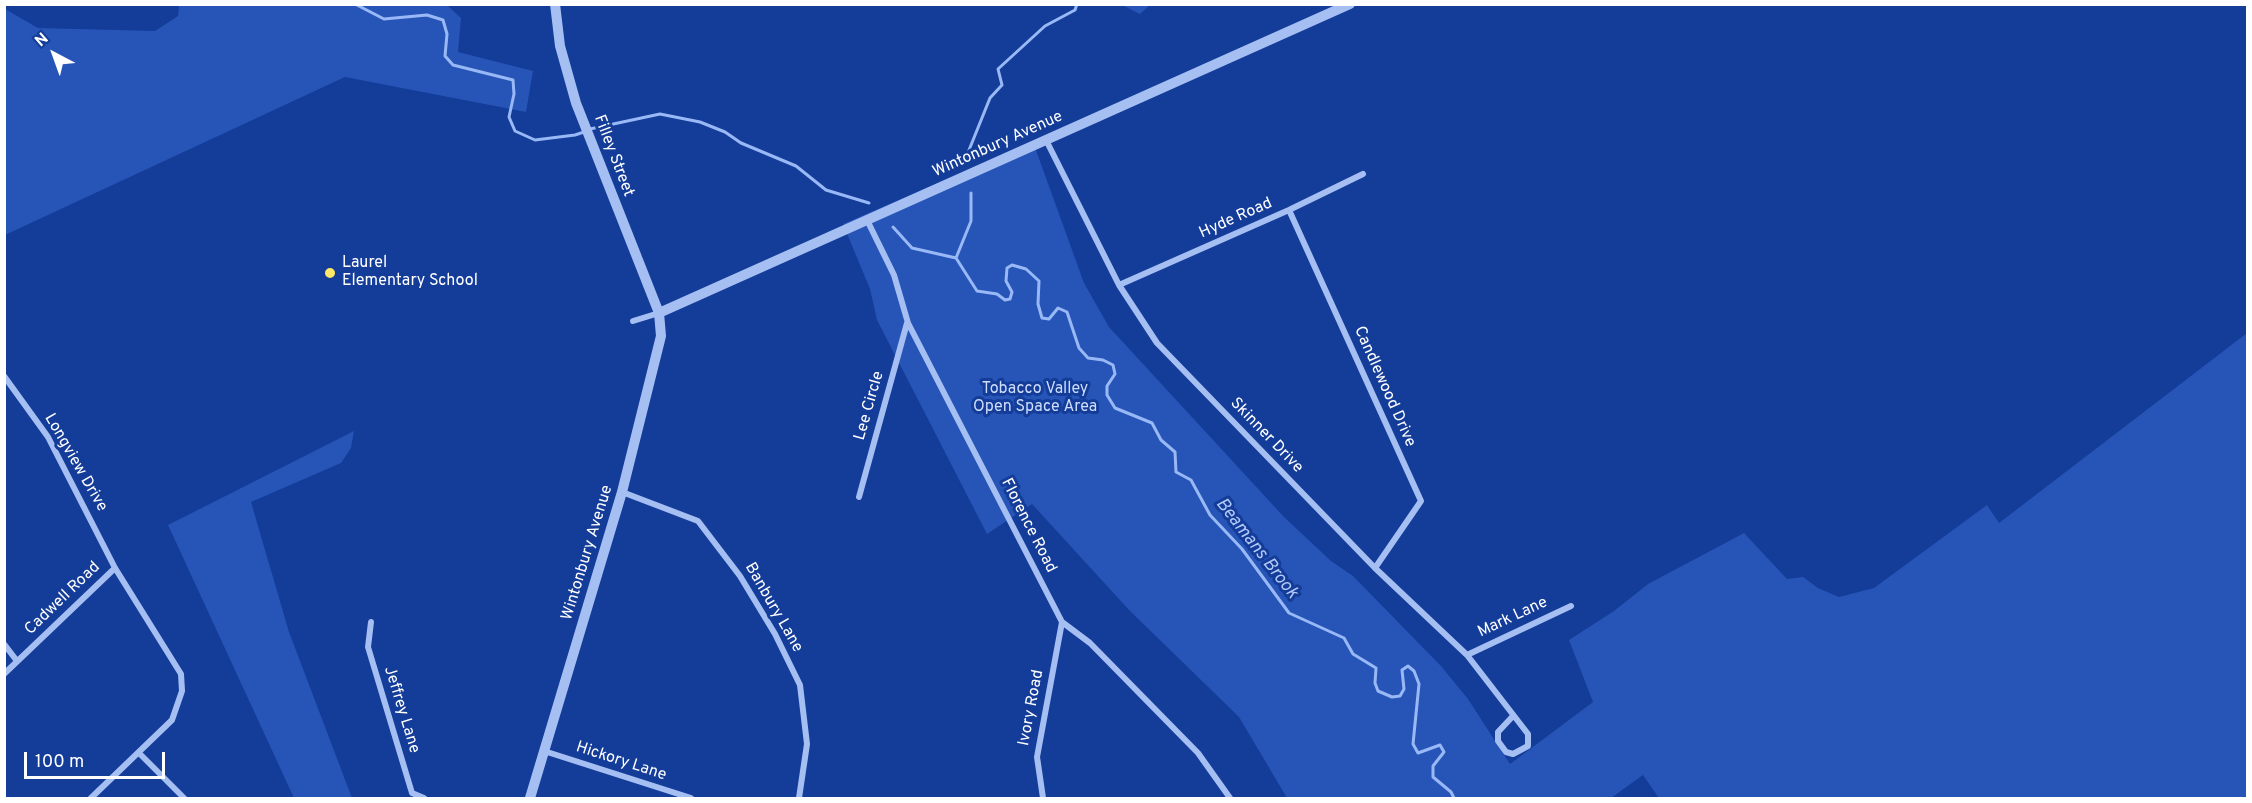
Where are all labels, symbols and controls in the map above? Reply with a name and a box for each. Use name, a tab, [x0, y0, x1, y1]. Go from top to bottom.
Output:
north arrow	[24, 24, 84, 84]
text: N	[31, 29, 53, 52]
street label: Wintonbury Avenue	[930, 108, 1066, 182]
street label: Filley Street	[589, 112, 637, 200]
street label: Hyde Road	[1196, 194, 1276, 244]
place label: Laurel Elementary School	[342, 254, 478, 292]
marker: Laurel Elementary School	[323, 266, 337, 280]
street label: Candlewood Drive	[1349, 324, 1419, 450]
street label: Lee Circle	[851, 369, 889, 443]
park label: Tobacco Valley Open Space Area	[973, 380, 1097, 418]
street label: Skinner Drive	[1225, 394, 1307, 478]
street label: Longview Drive	[39, 411, 111, 515]
street label: Florence Road	[996, 476, 1060, 576]
street label: Wintonbury Avenue	[558, 483, 618, 623]
water label: Beamans Brook	[1210, 494, 1302, 604]
street label: Cadwell Road	[21, 558, 105, 640]
street label: Banbury Lane	[740, 560, 806, 656]
street label: Mark Lane	[1475, 593, 1551, 643]
street label: Jeffrey Lane	[379, 664, 423, 756]
street label: Ivory Road	[1015, 668, 1049, 748]
street label: Hickory Lane	[573, 738, 669, 786]
scale bar	[27, 740, 168, 778]
text: 100 m	[35, 751, 84, 774]

